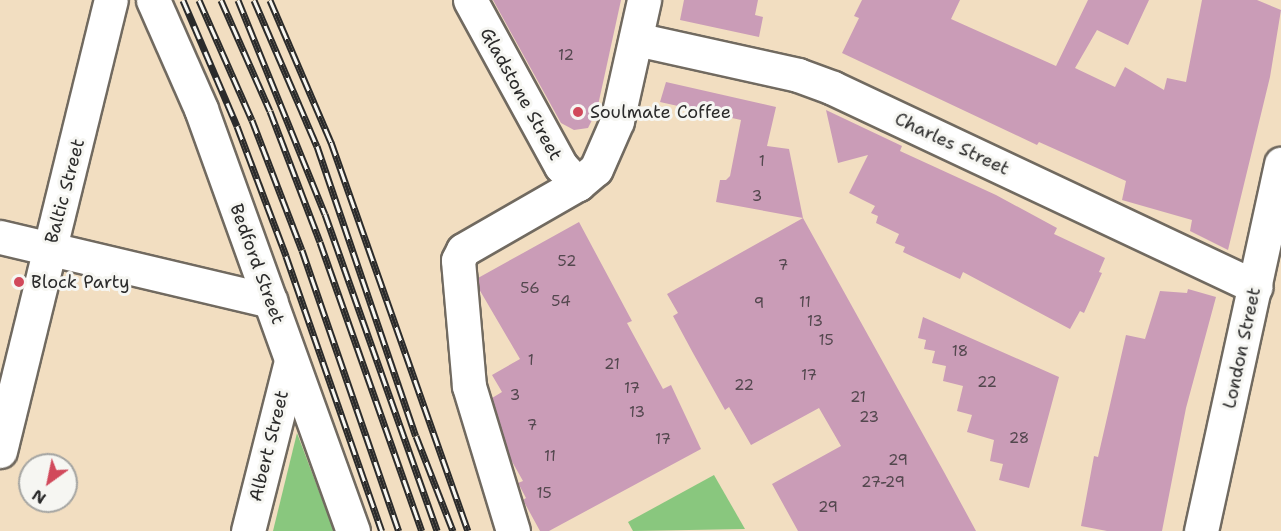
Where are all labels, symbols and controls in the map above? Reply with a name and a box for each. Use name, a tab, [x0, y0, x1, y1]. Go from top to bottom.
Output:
street label: Gladstone Street	[476, 24, 566, 164]
house number: 12	[558, 47, 574, 65]
place label: Soulmate Coffee	[590, 101, 731, 123]
marker: Soulmate Coffee	[571, 105, 585, 119]
street label: Charles Street	[891, 108, 1013, 180]
street label: Baltic Street	[41, 136, 89, 246]
house number: 1	[759, 153, 765, 171]
house number: 3	[752, 188, 762, 206]
street label: Bedford Street	[225, 201, 289, 327]
house number: 52	[558, 253, 576, 271]
house number: 7	[778, 257, 788, 275]
place label: Block Party	[31, 271, 130, 293]
marker: Block Party	[12, 275, 26, 289]
house number: 56	[520, 280, 540, 298]
street label: London Street	[1219, 285, 1265, 411]
house number: 54	[551, 293, 571, 311]
house number: 11	[799, 294, 811, 312]
house number: 9	[754, 295, 764, 313]
house number: 13	[807, 313, 823, 331]
house number: 15	[818, 332, 834, 350]
house number: 18	[952, 343, 968, 361]
house number: 1	[528, 352, 534, 370]
house number: 21	[604, 356, 620, 374]
house number: 17	[801, 367, 817, 385]
house number: 22	[977, 374, 997, 392]
house number: 22	[734, 377, 754, 395]
house number: 17	[624, 380, 640, 398]
house number: 3	[510, 387, 520, 405]
street label: Albert Street	[245, 388, 293, 504]
house number: 21	[850, 389, 866, 407]
house number: 13	[629, 404, 645, 422]
house number: 23	[859, 409, 879, 427]
house number: 7	[527, 417, 537, 435]
house number: 28	[1009, 430, 1029, 448]
house number: 17	[655, 431, 671, 449]
house number: 11	[544, 448, 556, 466]
house number: 29	[888, 452, 908, 470]
north arrow	[18, 453, 78, 513]
house number: 27-29	[861, 474, 905, 492]
text: N	[28, 485, 50, 509]
house number: 15	[536, 485, 552, 503]
house number: 29	[818, 499, 838, 517]

